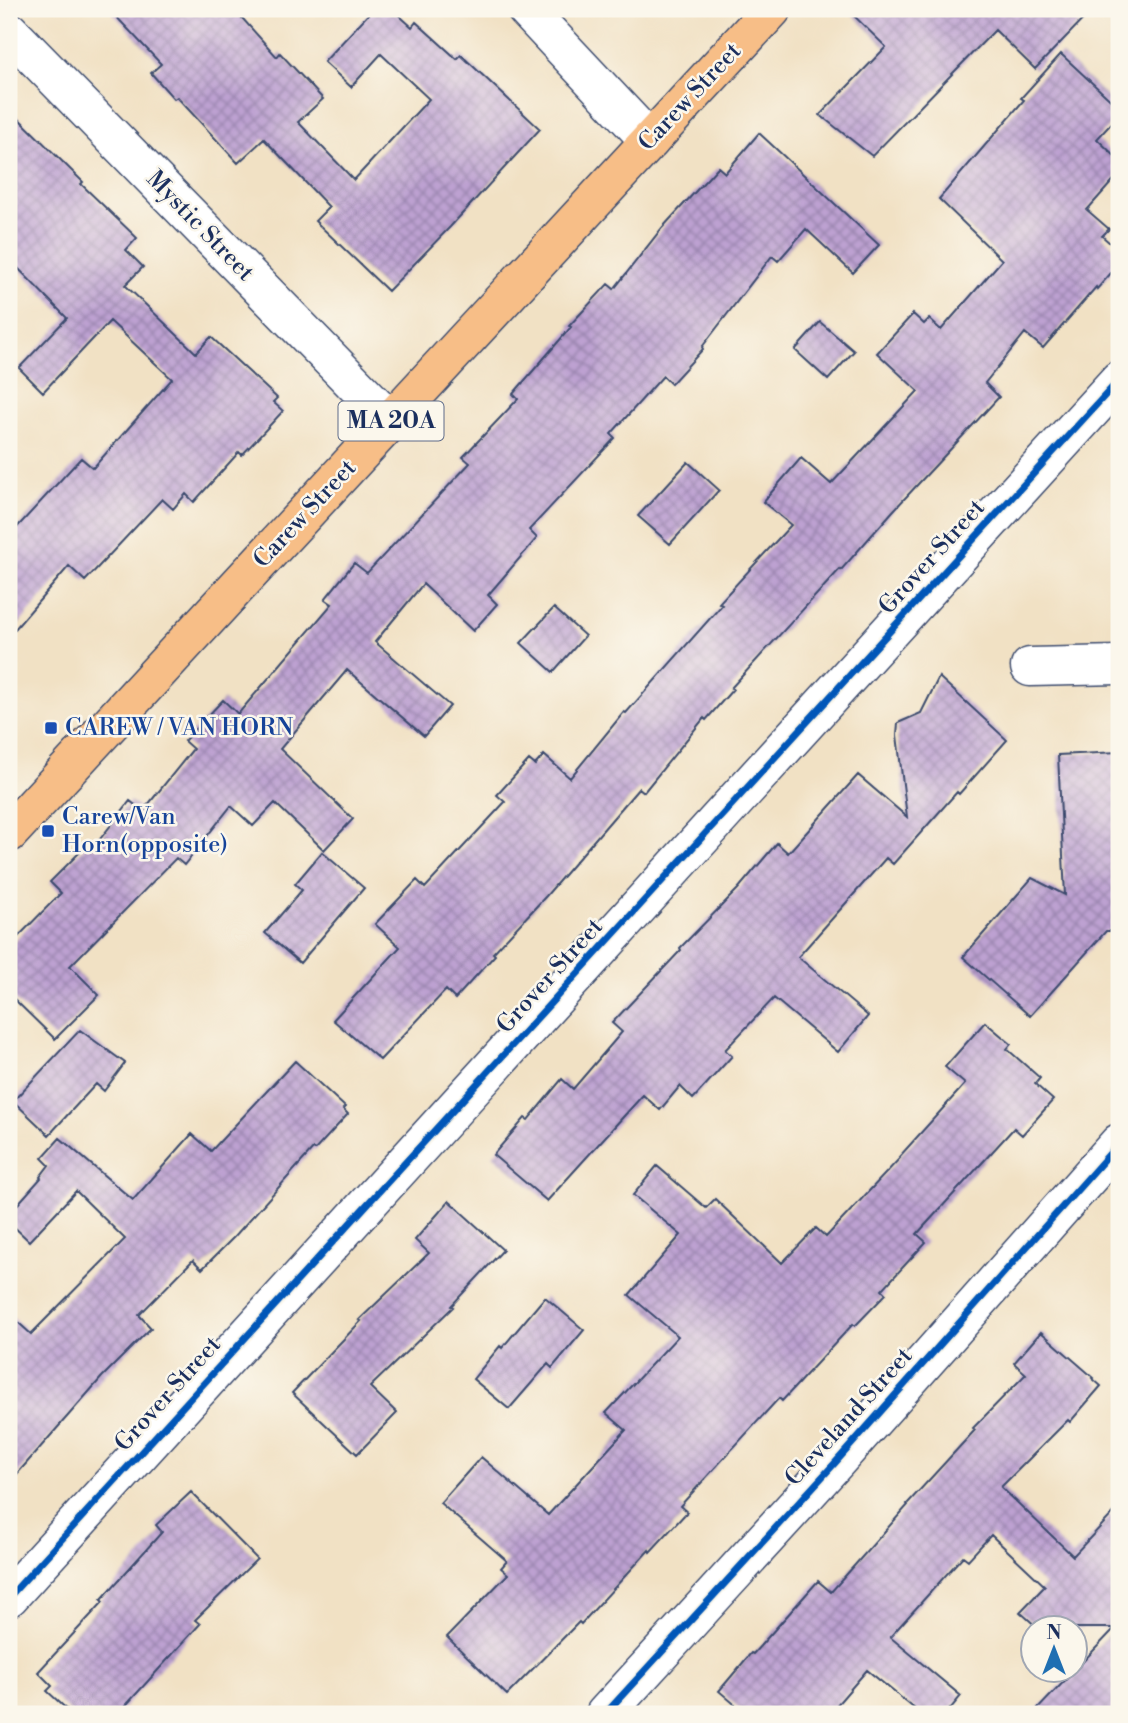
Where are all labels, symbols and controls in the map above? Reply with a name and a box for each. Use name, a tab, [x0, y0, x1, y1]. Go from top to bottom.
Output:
street label: Carew Street	[632, 36, 748, 158]
street label: Mystic Street	[140, 164, 261, 288]
road number: MA 20A	[338, 402, 444, 440]
street label: Carew Street	[247, 453, 363, 575]
street label: Grover Street	[872, 493, 992, 621]
place label: CAREW / VAN HORN	[65, 713, 294, 743]
marker: CAREW / VAN HORN	[43, 720, 59, 736]
place label: Carew/Van Horn(opposite)	[62, 802, 228, 860]
marker: Carew/Van Horn(opposite)	[40, 823, 56, 839]
street label: Grover Street	[490, 912, 610, 1040]
street label: Grover Street	[108, 1330, 228, 1458]
street label: Cleveland Street	[779, 1341, 920, 1493]
north arrow	[1020, 1614, 1090, 1684]
text: N	[1046, 1621, 1062, 1645]

